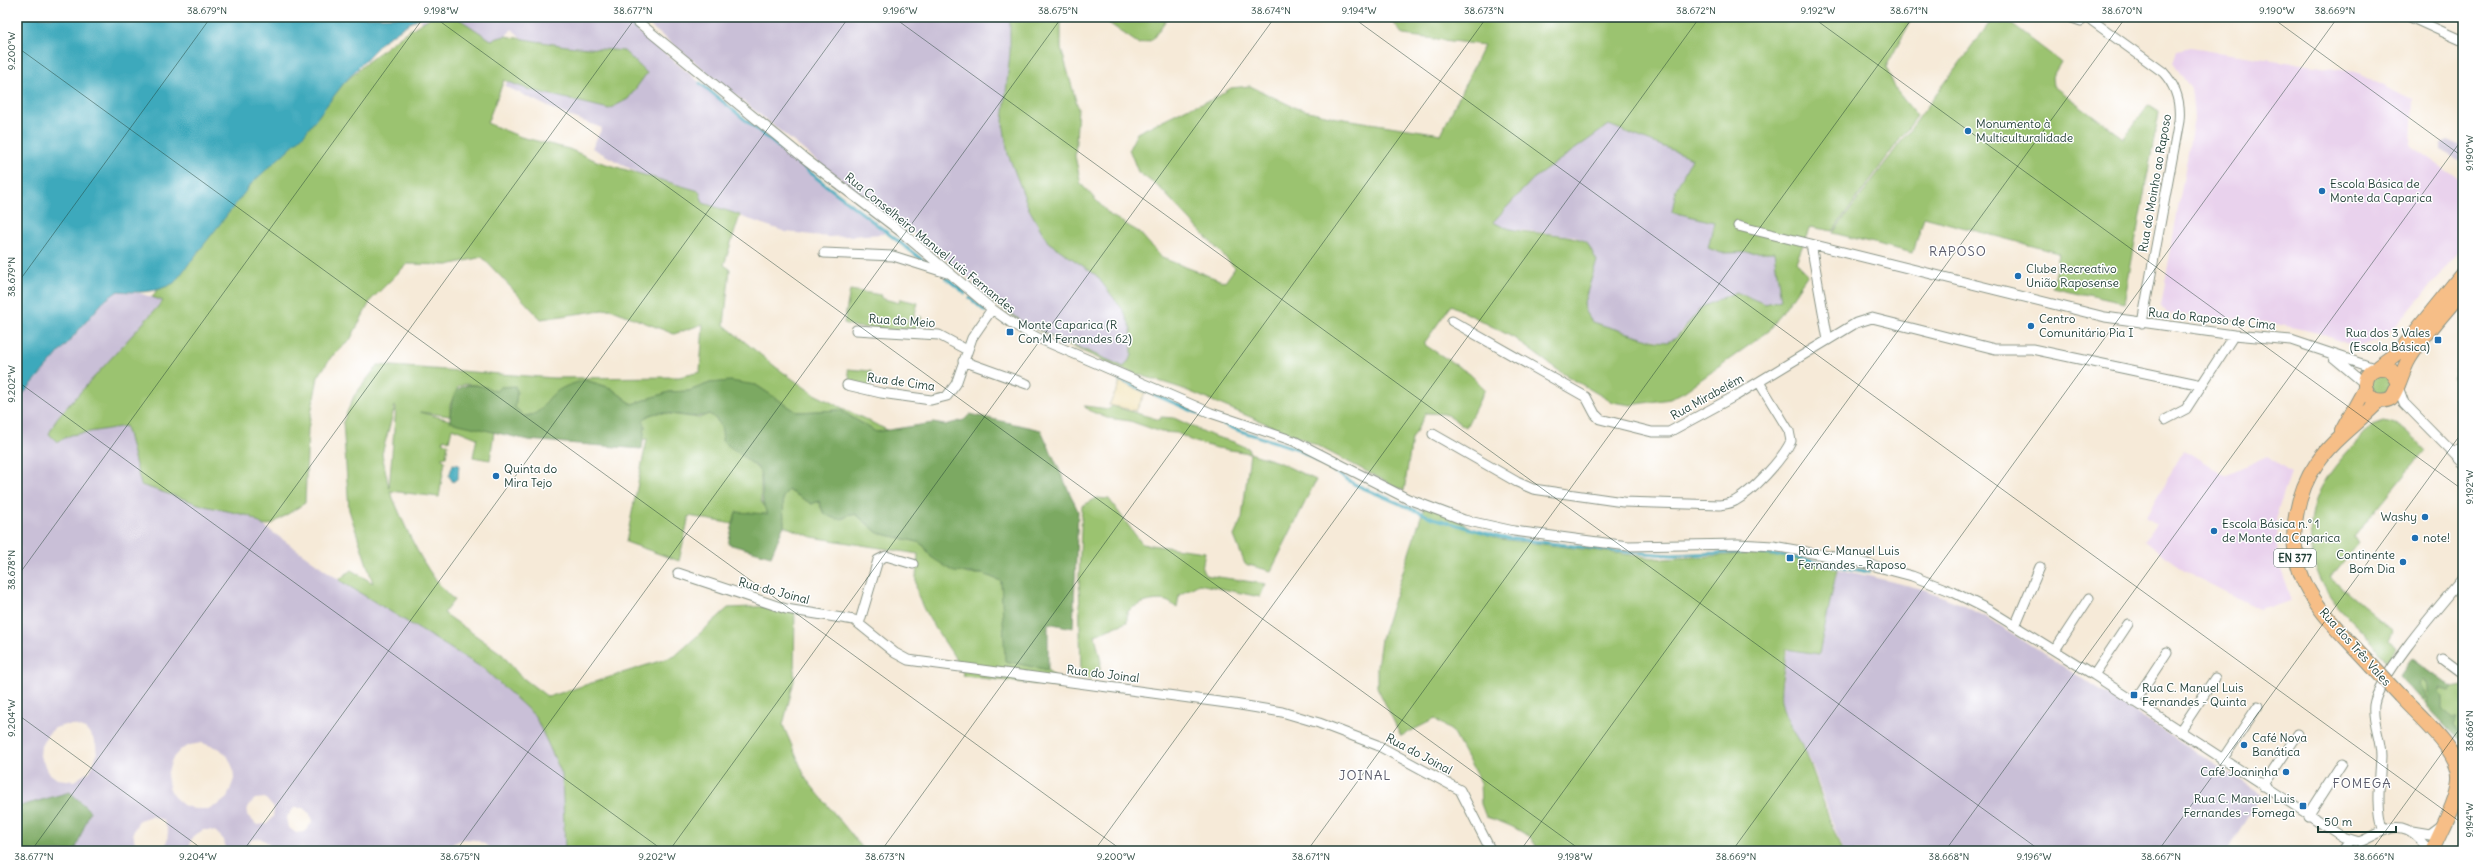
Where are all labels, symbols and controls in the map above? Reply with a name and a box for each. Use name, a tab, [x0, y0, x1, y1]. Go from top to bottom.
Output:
text: 38.679°N	[187, 4, 227, 17]
text: 9.198°W	[423, 4, 459, 17]
text: 38.677°N	[613, 4, 653, 17]
text: 9.196°W	[882, 4, 918, 17]
text: 38.675°N	[1038, 4, 1078, 17]
text: 38.674°N	[1251, 4, 1291, 17]
text: 9.194°W	[1341, 4, 1377, 17]
text: 38.673°N	[1464, 4, 1504, 17]
text: 38.672°N	[1676, 4, 1716, 17]
text: 9.192°W	[1801, 4, 1835, 17]
text: 38.671°N	[1890, 4, 1928, 17]
text: 38.670°N	[2101, 4, 2143, 17]
text: 9.190°W	[2259, 4, 2295, 17]
text: 38.669°N	[2314, 4, 2356, 17]
text: 9.200°W	[5, 32, 18, 70]
street label: Rua do Moinho ao Raposo	[2135, 112, 2174, 253]
place label: Monumento à Multiculturalidade	[1976, 116, 2073, 145]
marker: Monumento à Multiculturalidade	[1963, 126, 1973, 136]
text: 9.190°W	[2463, 135, 2476, 171]
street label: Rua Conselheiro Manuel Luis Fernandes	[842, 169, 1018, 316]
place label: Escola Básica de Monte da Caparica	[2330, 176, 2432, 205]
marker: Escola Básica de Monte da Caparica	[2317, 186, 2327, 196]
district label: RAPOSO	[1929, 243, 1987, 260]
text: 38.679°N	[5, 257, 18, 297]
place label: Clube Recreativo União Raposense	[2026, 261, 2119, 290]
marker: Clube Recreativo União Raposense	[2013, 271, 2023, 281]
street label: Rua do Raposo de Cima	[2148, 304, 2277, 333]
street label: Rua do Meio	[868, 311, 936, 330]
place label: Centro Comunitário Pia I	[2039, 311, 2134, 340]
place label: Monte Caparica (R Con M Fernandes 62)	[1018, 317, 1132, 346]
marker: Centro Comunitário Pia I	[2026, 321, 2036, 331]
place label: Rua dos 3 Vales (Escola Básica)	[2346, 325, 2430, 354]
marker: Monte Caparica (R Con M Fernandes 62)	[1005, 327, 1015, 337]
marker: Rua dos 3 Vales (Escola Básica)	[2433, 335, 2443, 345]
text: 9.202°W	[5, 365, 18, 403]
street label: Rua de Cima	[866, 369, 936, 394]
street label: Rua Mirabelém	[1668, 370, 1746, 423]
place label: Quinta do Mira Tejo	[504, 461, 557, 490]
text: 9.192°W	[2463, 470, 2476, 504]
marker: Quinta do Mira Tejo	[491, 471, 501, 481]
place label: Washy	[2380, 509, 2417, 524]
marker: Washy	[2420, 512, 2430, 522]
place label: Escola Básica n.º 1 de Monte da Caparica	[2222, 516, 2340, 545]
marker: Escola Básica n.º 1 de Monte da Caparica	[2209, 526, 2219, 536]
place label: note!	[2423, 530, 2450, 545]
marker: note!	[2410, 533, 2420, 543]
place label: Rua C. Manuel Luis Fernandes - Raposo	[1798, 543, 1906, 572]
place label: Continente Bom Dia	[2336, 547, 2395, 576]
road number: EN 377	[2274, 549, 2316, 567]
text: 38.678°N	[5, 550, 18, 590]
marker: Rua C. Manuel Luis Fernandes - Raposo	[1785, 553, 1795, 563]
marker: Continente Bom Dia	[2398, 557, 2408, 567]
street label: Rua do Joinal	[737, 574, 811, 607]
street label: Rua dos Três Vales	[2316, 605, 2394, 689]
street label: Rua do Joinal	[1066, 662, 1140, 685]
place label: Rua C. Manuel Luis Fernandes - Quinta	[2142, 680, 2247, 709]
marker: Rua C. Manuel Luis Fernandes - Quinta	[2129, 690, 2139, 700]
text: 9.204°W	[5, 699, 18, 737]
text: 38.666°N	[2463, 710, 2476, 752]
street label: Rua do Joinal	[1384, 730, 1455, 777]
place label: Café Nova Banática	[2252, 730, 2307, 759]
marker: Café Nova Banática	[2239, 740, 2249, 750]
place label: Café Joaninha	[2200, 764, 2278, 779]
district label: JOINAL	[1339, 767, 1391, 784]
marker: Café Joaninha	[2281, 767, 2291, 777]
district label: FOMEGA	[2332, 775, 2392, 792]
place label: Rua C. Manuel Luis Fernandes - Fomega	[2183, 791, 2295, 820]
marker: Rua C. Manuel Luis Fernandes - Fomega	[2298, 801, 2308, 811]
text: 9.194°W	[2463, 802, 2476, 838]
scale bar	[2318, 808, 2396, 834]
text: 50 m	[2324, 814, 2353, 829]
text: 38.677°N	[14, 850, 54, 863]
text: 9.204°W	[179, 850, 217, 863]
text: 38.675°N	[440, 850, 480, 863]
text: 9.202°W	[638, 850, 676, 863]
text: 38.673°N	[865, 850, 905, 863]
text: 9.200°W	[1097, 850, 1135, 863]
text: 38.671°N	[1292, 850, 1330, 863]
text: 9.198°W	[1557, 850, 1593, 863]
text: 38.669°N	[1715, 850, 1757, 863]
text: 38.668°N	[1928, 850, 1970, 863]
text: 9.196°W	[2016, 850, 2052, 863]
text: 38.667°N	[2141, 850, 2181, 863]
text: 38.666°N	[2353, 850, 2395, 863]

